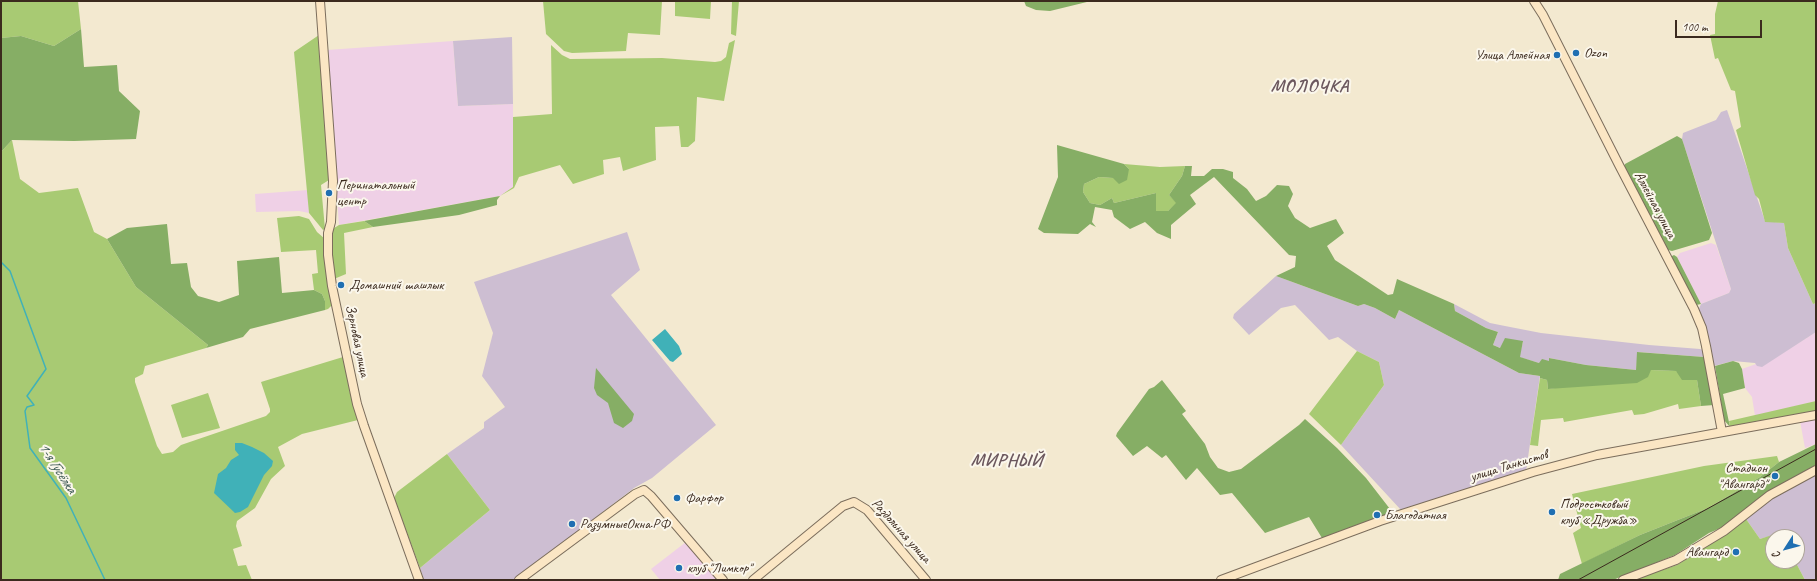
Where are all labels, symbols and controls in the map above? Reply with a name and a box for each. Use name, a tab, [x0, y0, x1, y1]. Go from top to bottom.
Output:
scale bar	[1677, 12, 1764, 38]
text: 100 m	[1682, 19, 1708, 35]
place label: Ozon	[1584, 45, 1607, 61]
place label: Улица Аллейная	[1475, 47, 1549, 63]
marker: Ozon	[1571, 48, 1581, 58]
marker: Улица Аллейная	[1552, 50, 1562, 60]
district label: МОЛОЧКА	[1269, 76, 1351, 98]
street label: Аллейная улица	[1630, 169, 1680, 241]
place label: Перинатальный центр	[337, 177, 415, 210]
marker: Перинатальный центр	[324, 188, 334, 198]
place label: Домашний шашлык	[349, 277, 443, 293]
marker: Домашний шашлык	[336, 280, 346, 290]
street label: Зерновая улица	[341, 303, 373, 379]
water label: 1-я Гусёлка	[34, 439, 80, 497]
street label: улица Танкистов	[1468, 446, 1550, 486]
district label: МИРНЫЙ	[969, 450, 1045, 472]
place label: Стадион "Авангард"	[1718, 460, 1767, 492]
marker: Стадион "Авангард"	[1770, 471, 1780, 481]
place label: Фарфор	[685, 490, 723, 506]
marker: Фарфор	[672, 493, 682, 503]
street label: Раздольная улица	[868, 495, 934, 567]
place label: Подростковый клуб «Дружба»	[1560, 496, 1637, 528]
place label: Благодатная	[1385, 507, 1446, 523]
marker: Подростковый клуб «Дружба»	[1547, 507, 1557, 517]
marker: Благодатная	[1372, 510, 1382, 520]
place label: РазумныеОкна.РФ	[580, 516, 670, 532]
marker: РазумныеОкна.РФ	[567, 519, 577, 529]
north arrow	[1765, 529, 1805, 569]
place label: Авангард	[1686, 544, 1728, 560]
marker: Авангард	[1731, 547, 1741, 557]
text: С	[1769, 549, 1783, 562]
place label: клуб "Лимкор"	[687, 560, 751, 576]
marker: клуб "Лимкор"	[674, 563, 684, 573]

